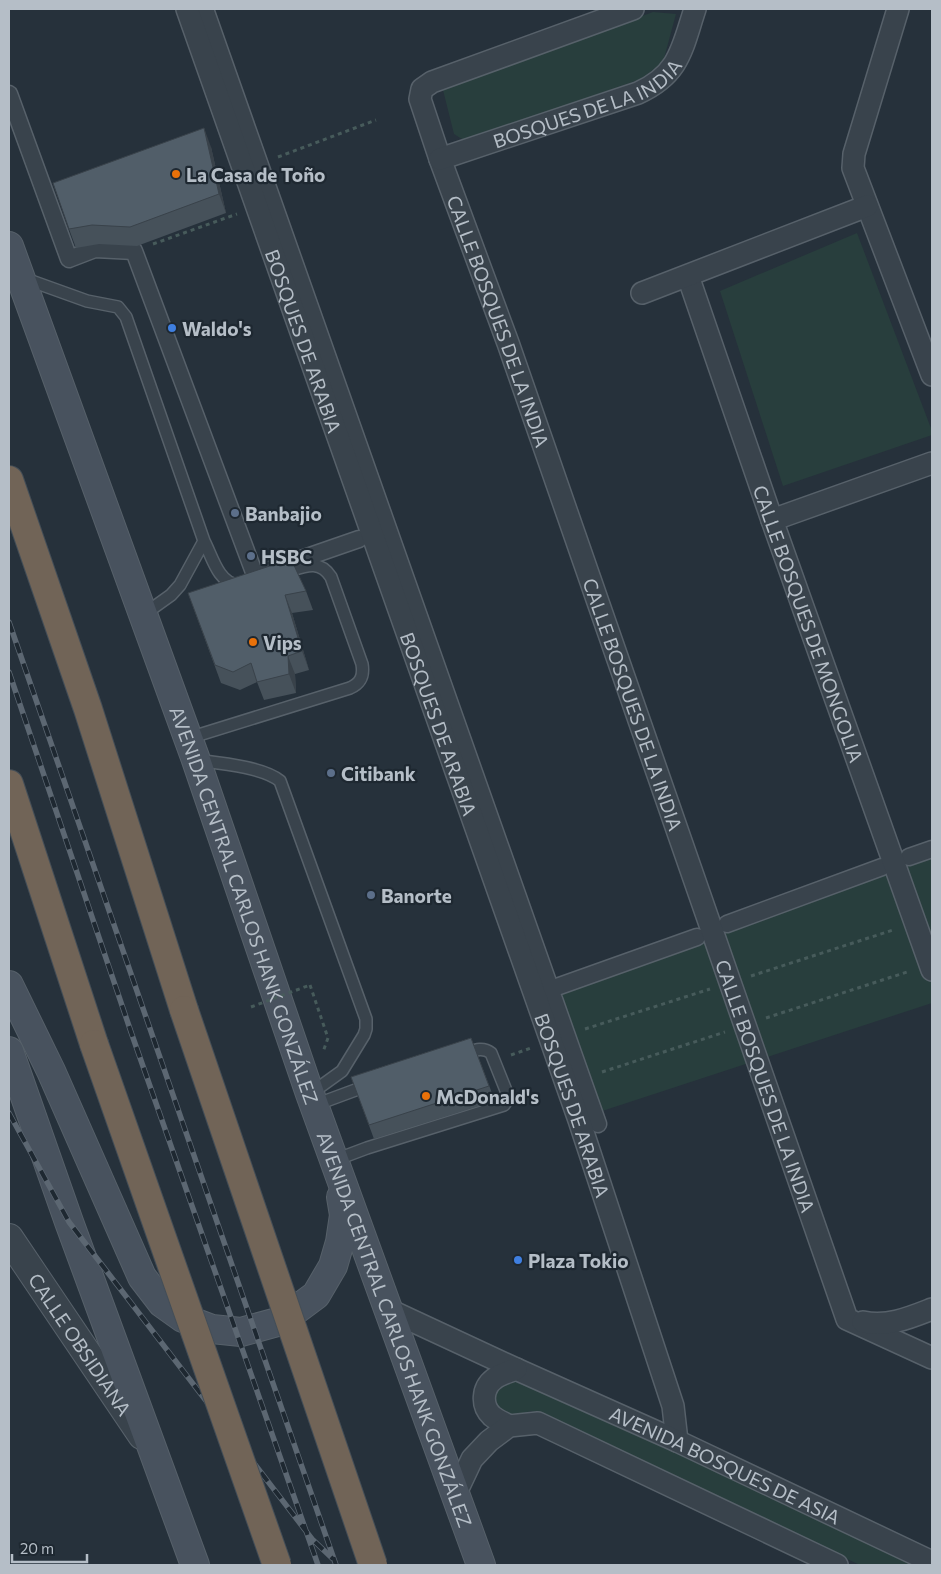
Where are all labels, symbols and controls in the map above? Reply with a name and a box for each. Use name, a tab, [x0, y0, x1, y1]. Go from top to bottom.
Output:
street label: BOSQUES DE LA INDIA	[490, 54, 686, 152]
place label: La Casa de Toño	[186, 163, 325, 186]
marker: La Casa de Toño	[170, 168, 182, 180]
street label: CALLE BOSQUES DE LA INDIA	[443, 192, 555, 450]
street label: BOSQUES DE ARABIA	[261, 246, 347, 436]
place label: Waldo's	[182, 317, 252, 340]
marker: Waldo's	[166, 322, 178, 334]
street label: CALLE BOSQUES DE MONGOLIA	[749, 482, 869, 765]
place label: Banbajio	[245, 502, 322, 525]
marker: Banbajio	[229, 507, 241, 519]
place label: HSBC	[261, 545, 312, 568]
marker: HSBC	[245, 550, 257, 562]
street label: CALLE BOSQUES DE LA INDIA	[579, 575, 688, 834]
street label: BOSQUES DE ARABIA	[396, 629, 482, 819]
place label: Vips	[263, 631, 302, 654]
marker: Vips	[247, 636, 259, 648]
street label: AVENIDA CENTRAL CARLOS HANK GONZÁLEZ	[166, 703, 324, 1107]
place label: Citibank	[341, 762, 416, 785]
marker: Citibank	[325, 767, 337, 779]
place label: Banorte	[381, 884, 452, 907]
marker: Banorte	[365, 889, 377, 901]
street label: CALLE BOSQUES DE LA INDIA	[712, 956, 820, 1215]
street label: BOSQUES DE ARABIA	[531, 1010, 615, 1200]
place label: McDonald's	[436, 1085, 539, 1108]
marker: McDonald's	[420, 1090, 432, 1102]
street label: AVENIDA CENTRAL CARLOS HANK GONZÁLEZ	[313, 1128, 478, 1530]
place label: Plaza Tokio	[528, 1249, 629, 1272]
marker: Plaza Tokio	[512, 1254, 524, 1266]
street label: CALLE OBSIDIANA	[24, 1268, 137, 1420]
street label: AVENIDA BOSQUES DE ASIA	[606, 1401, 844, 1528]
scale bar	[12, 1532, 88, 1564]
text: 20 m	[20, 1539, 54, 1557]

